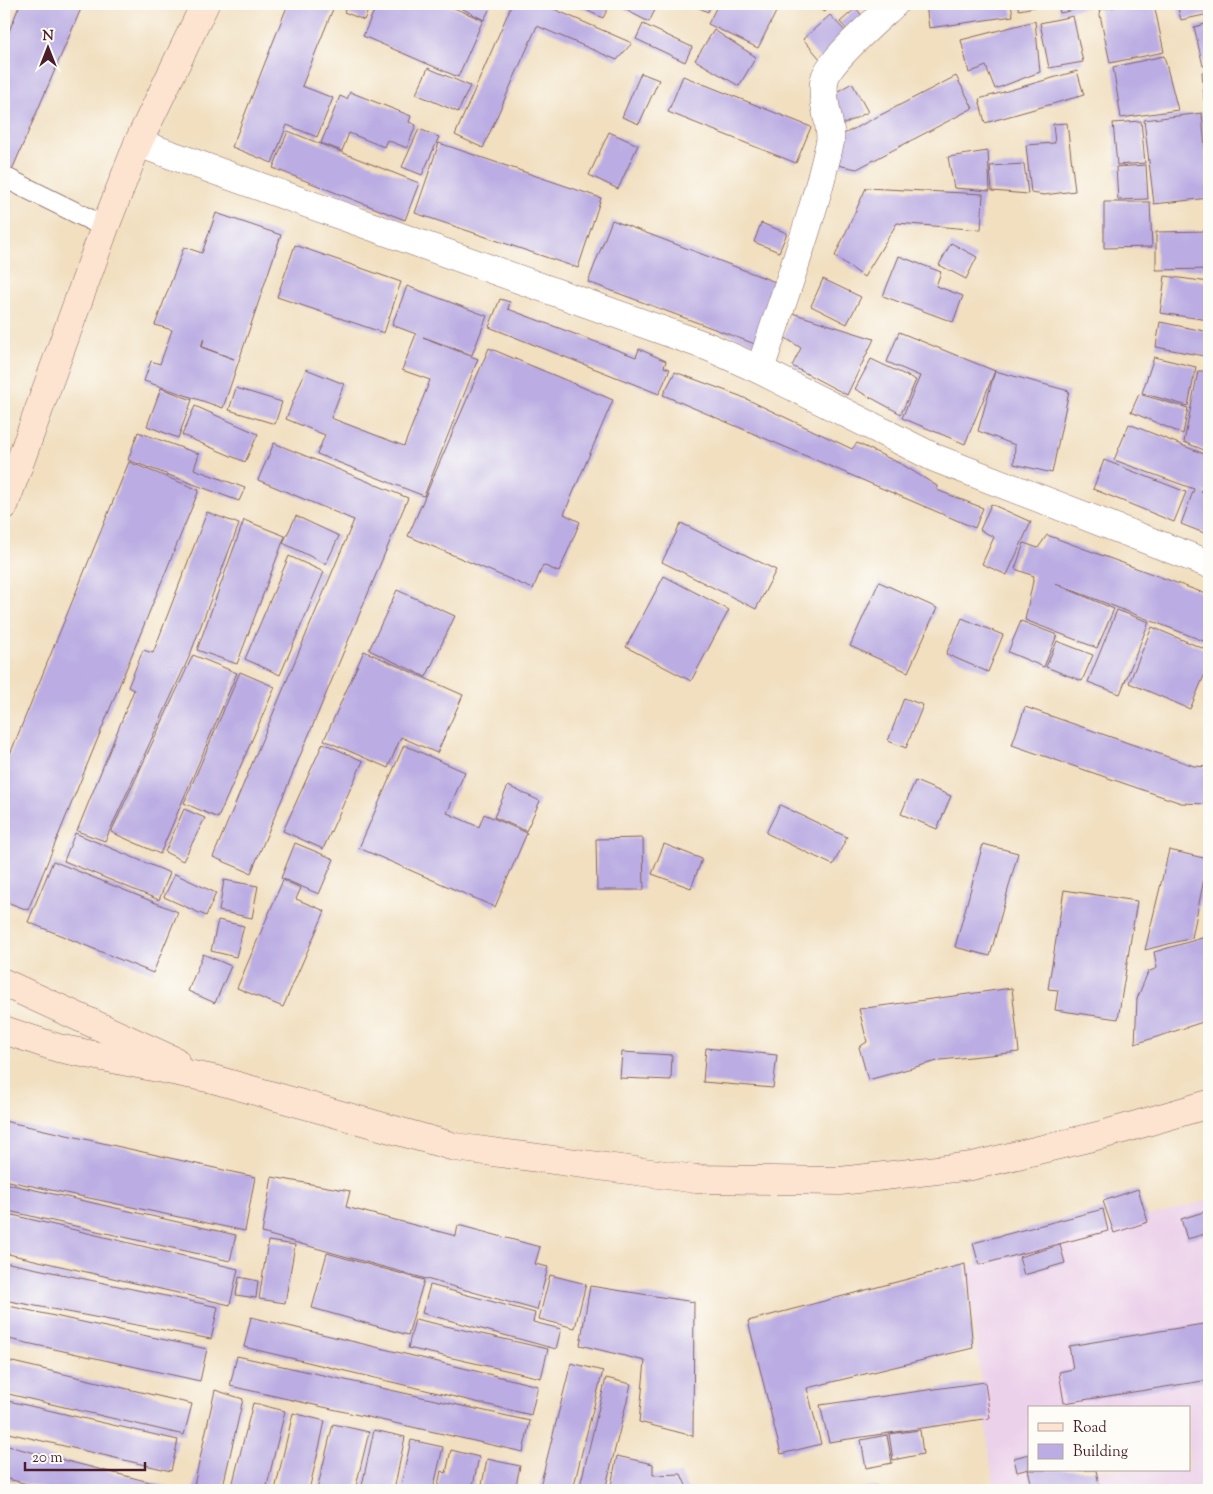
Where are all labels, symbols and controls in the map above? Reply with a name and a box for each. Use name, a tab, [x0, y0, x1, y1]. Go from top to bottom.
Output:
north arrow	[22, 22, 72, 72]
text: N	[42, 27, 54, 47]
legend	[1028, 1406, 1190, 1472]
text: Road	[1073, 1418, 1107, 1439]
scale bar	[25, 1439, 145, 1471]
text: Building	[1073, 1442, 1128, 1463]
text: 20 m	[32, 1448, 63, 1469]

